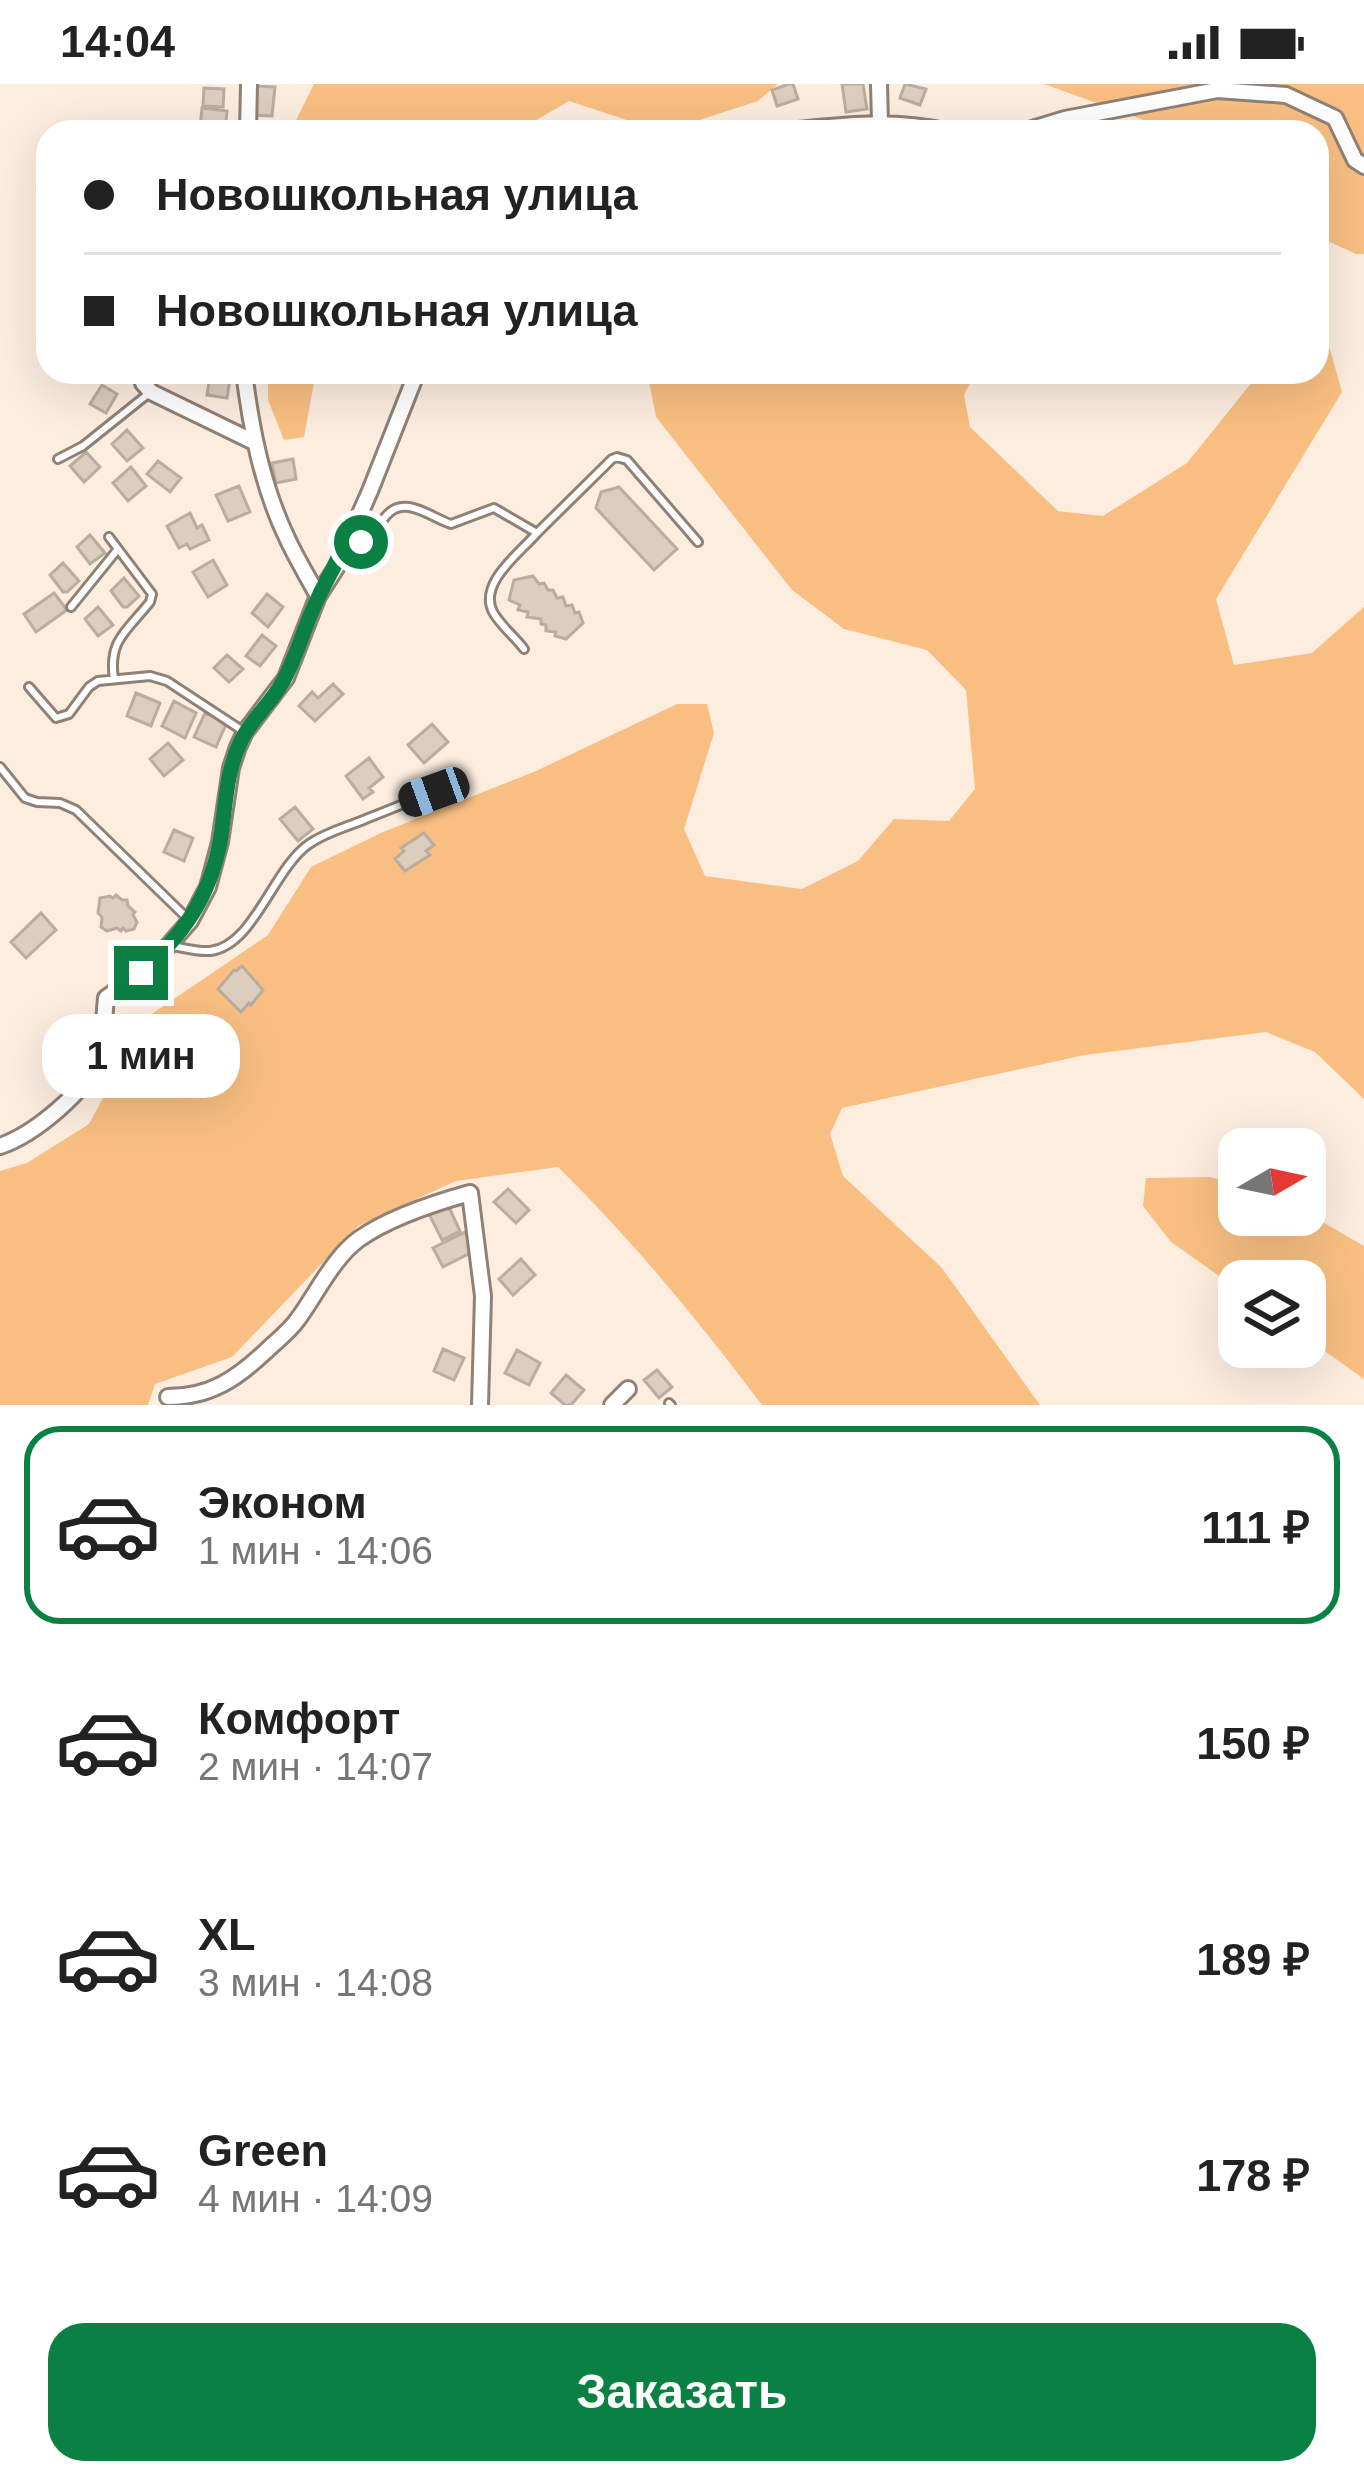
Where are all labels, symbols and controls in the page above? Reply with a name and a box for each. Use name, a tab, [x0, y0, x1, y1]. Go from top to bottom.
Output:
text: 14:04	[60, 16, 175, 67]
text: Новошкольная улица	[156, 169, 638, 220]
text: Новошкольная улица	[156, 285, 638, 336]
route start	[334, 515, 388, 569]
car	[394, 763, 474, 821]
route end	[114, 946, 168, 1000]
callout: 1 мин	[42, 1015, 240, 1099]
text: 1 мин	[87, 1034, 195, 1077]
north arrow	[1218, 1128, 1326, 1236]
map controls	[1218, 1128, 1326, 1368]
button: layers	[1218, 1260, 1326, 1368]
icon: car	[54, 1471, 162, 1579]
text: Эконом	[198, 1477, 367, 1528]
text: 111 ₽	[1201, 1502, 1310, 1553]
text: 1 мин · 14:06	[198, 1529, 433, 1572]
icon: car	[54, 1687, 162, 1795]
text: Комфорт	[198, 1693, 400, 1744]
text: 150 ₽	[1196, 1718, 1310, 1769]
text: 2 мин · 14:07	[198, 1745, 433, 1788]
icon: car	[54, 1903, 162, 2011]
text: XL	[198, 1909, 256, 1960]
text: 189 ₽	[1196, 1934, 1310, 1985]
text: 3 мин · 14:08	[198, 1961, 433, 2004]
icon: car	[54, 2119, 162, 2227]
text: Green	[198, 2125, 328, 2176]
text: 178 ₽	[1196, 2150, 1310, 2201]
text: 4 мин · 14:09	[198, 2177, 433, 2220]
button: Заказать	[48, 2323, 1316, 2461]

